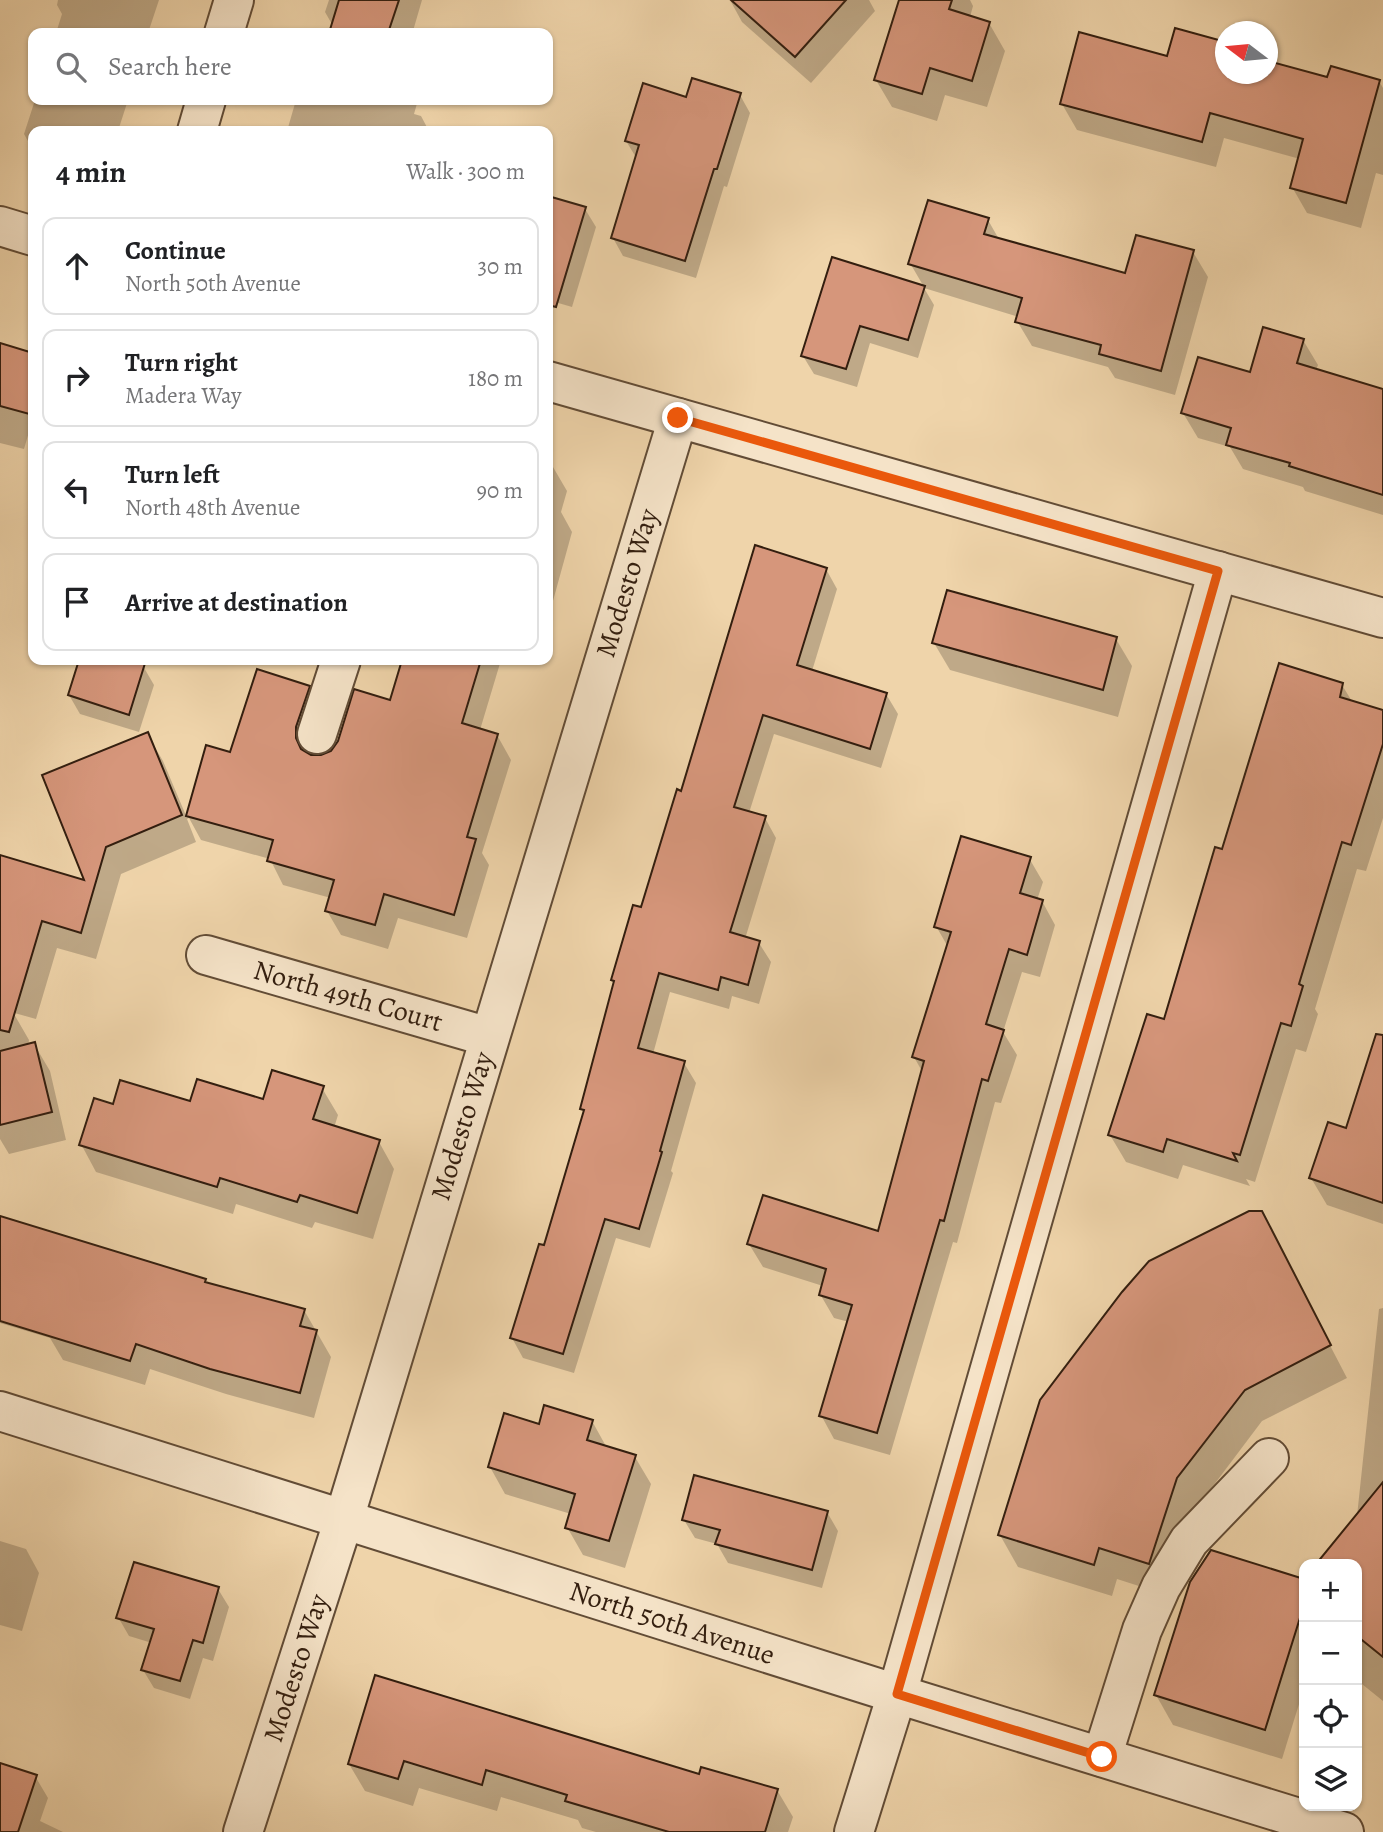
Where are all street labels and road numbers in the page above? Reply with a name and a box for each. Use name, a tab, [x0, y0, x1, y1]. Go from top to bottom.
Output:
street label: Modesto Way	[586, 504, 668, 662]
street label: North 49th Court	[249, 951, 447, 1041]
street label: Modesto Way	[421, 1047, 503, 1205]
street label: North 50th Avenue	[564, 1572, 780, 1674]
street label: Modesto Way	[254, 1589, 338, 1747]

